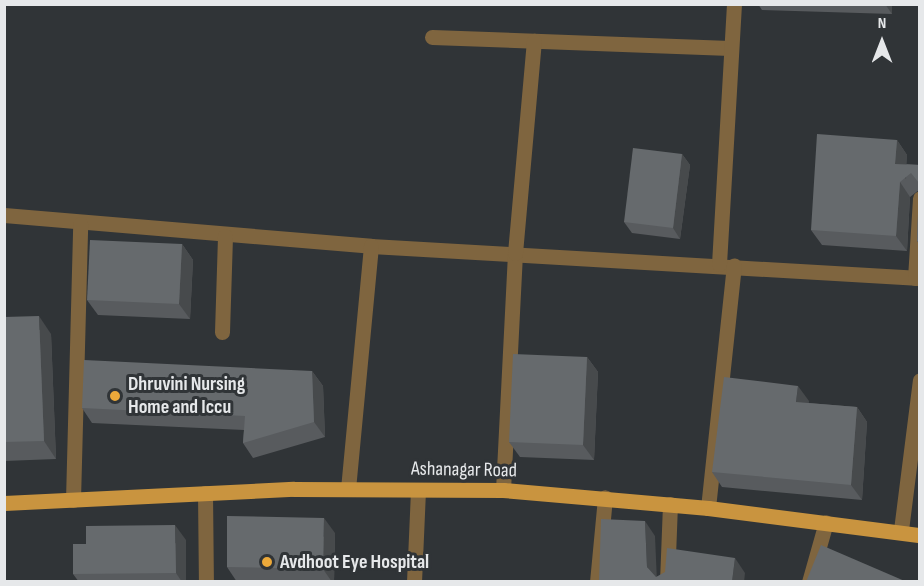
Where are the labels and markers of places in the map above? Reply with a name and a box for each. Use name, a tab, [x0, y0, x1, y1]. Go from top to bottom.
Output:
place label: Dhruvini Nursing Home and Iccu	[128, 372, 245, 419]
marker: Dhruvini Nursing Home and Iccu	[106, 387, 124, 405]
place label: Avdhoot Eye Hospital	[280, 550, 429, 574]
marker: Avdhoot Eye Hospital	[258, 553, 276, 571]

